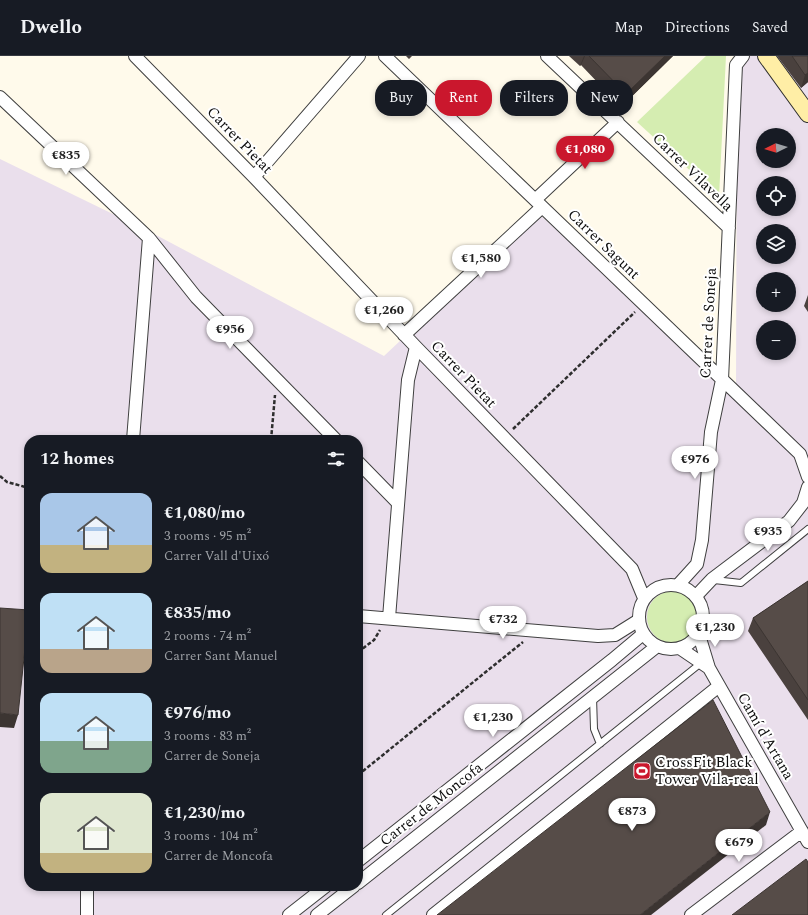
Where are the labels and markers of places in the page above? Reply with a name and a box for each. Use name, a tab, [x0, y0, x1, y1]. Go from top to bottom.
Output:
pin: €1,080	[552, 136, 618, 170]
pin: €835	[42, 142, 90, 176]
pin: €1,580	[448, 245, 514, 279]
pin: €1,260	[351, 297, 417, 331]
pin: €956	[206, 316, 254, 350]
pin: €976	[671, 446, 719, 480]
pin: €935	[744, 518, 792, 552]
pin: €732	[479, 606, 527, 640]
pin: €1,230	[682, 614, 748, 648]
pin: €1,230	[460, 704, 526, 738]
place label: CrossFit Black Tower Vila-real	[655, 751, 759, 791]
sports icon: CrossFit Black Tower Vila-real	[632, 761, 652, 781]
pin: €873	[608, 798, 656, 832]
pin: €679	[715, 829, 763, 863]

